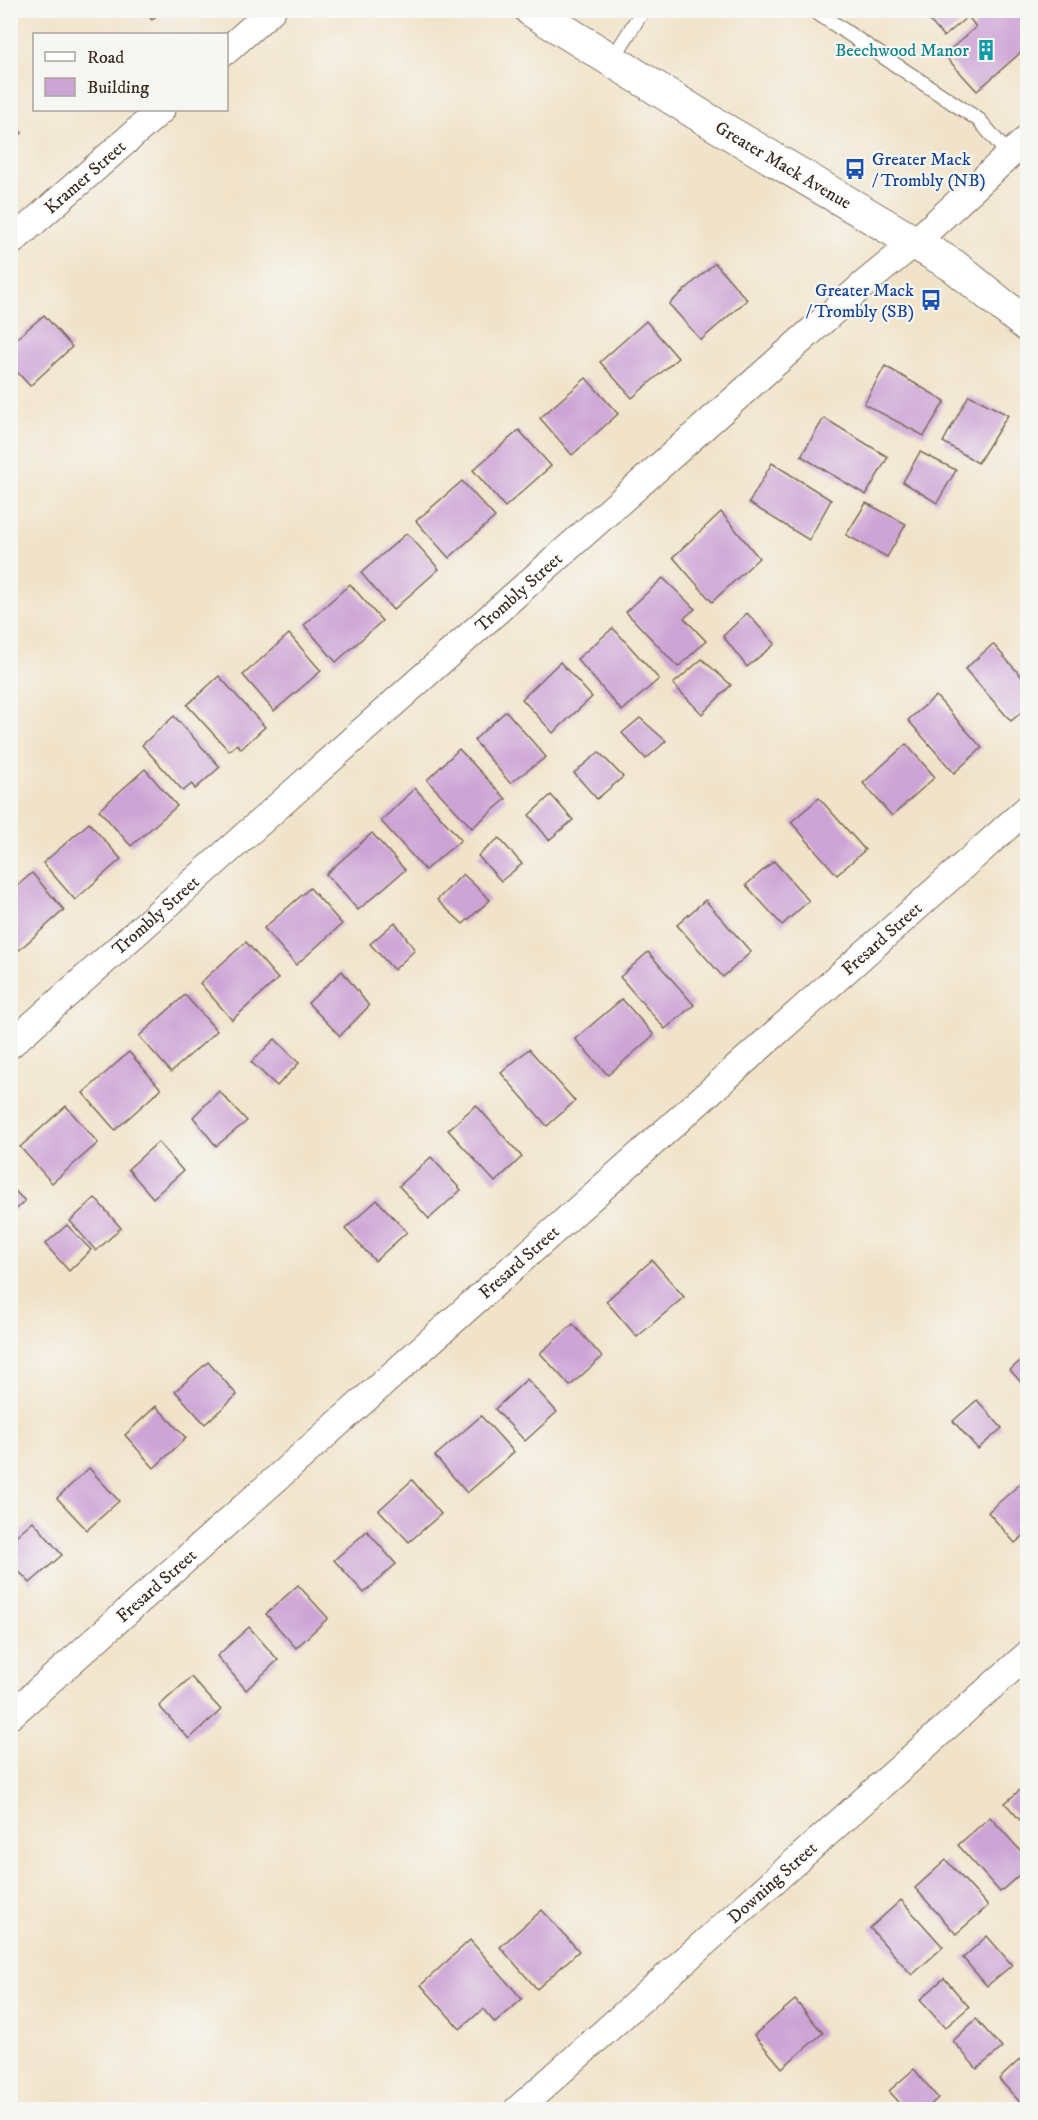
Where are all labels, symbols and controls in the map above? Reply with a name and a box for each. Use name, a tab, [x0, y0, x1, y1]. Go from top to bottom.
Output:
legend	[33, 33, 228, 111]
building icon: Beechwood Manor	[974, 38, 998, 62]
place label: Beechwood Manor	[835, 40, 969, 62]
text: Road	[87, 47, 124, 69]
text: Building	[87, 77, 149, 99]
street label: Greater Mack Avenue	[711, 117, 855, 215]
street label: Kramer Street	[40, 136, 131, 219]
place label: Greater Mack / Trombly (NB)	[872, 149, 986, 192]
bus stop icon: Greater Mack / Trombly (NB)	[843, 157, 867, 181]
place label: Greater Mack / Trombly (SB)	[806, 280, 914, 323]
bus stop icon: Greater Mack / Trombly (SB)	[919, 288, 943, 312]
street label: Trombly Street	[471, 548, 567, 637]
street label: Trombly Street	[108, 871, 205, 961]
street label: Fresard Street	[838, 898, 927, 981]
street label: Fresard Street	[475, 1221, 564, 1304]
street label: Fresard Street	[112, 1545, 202, 1628]
street label: Downing Street	[724, 1837, 822, 1929]

